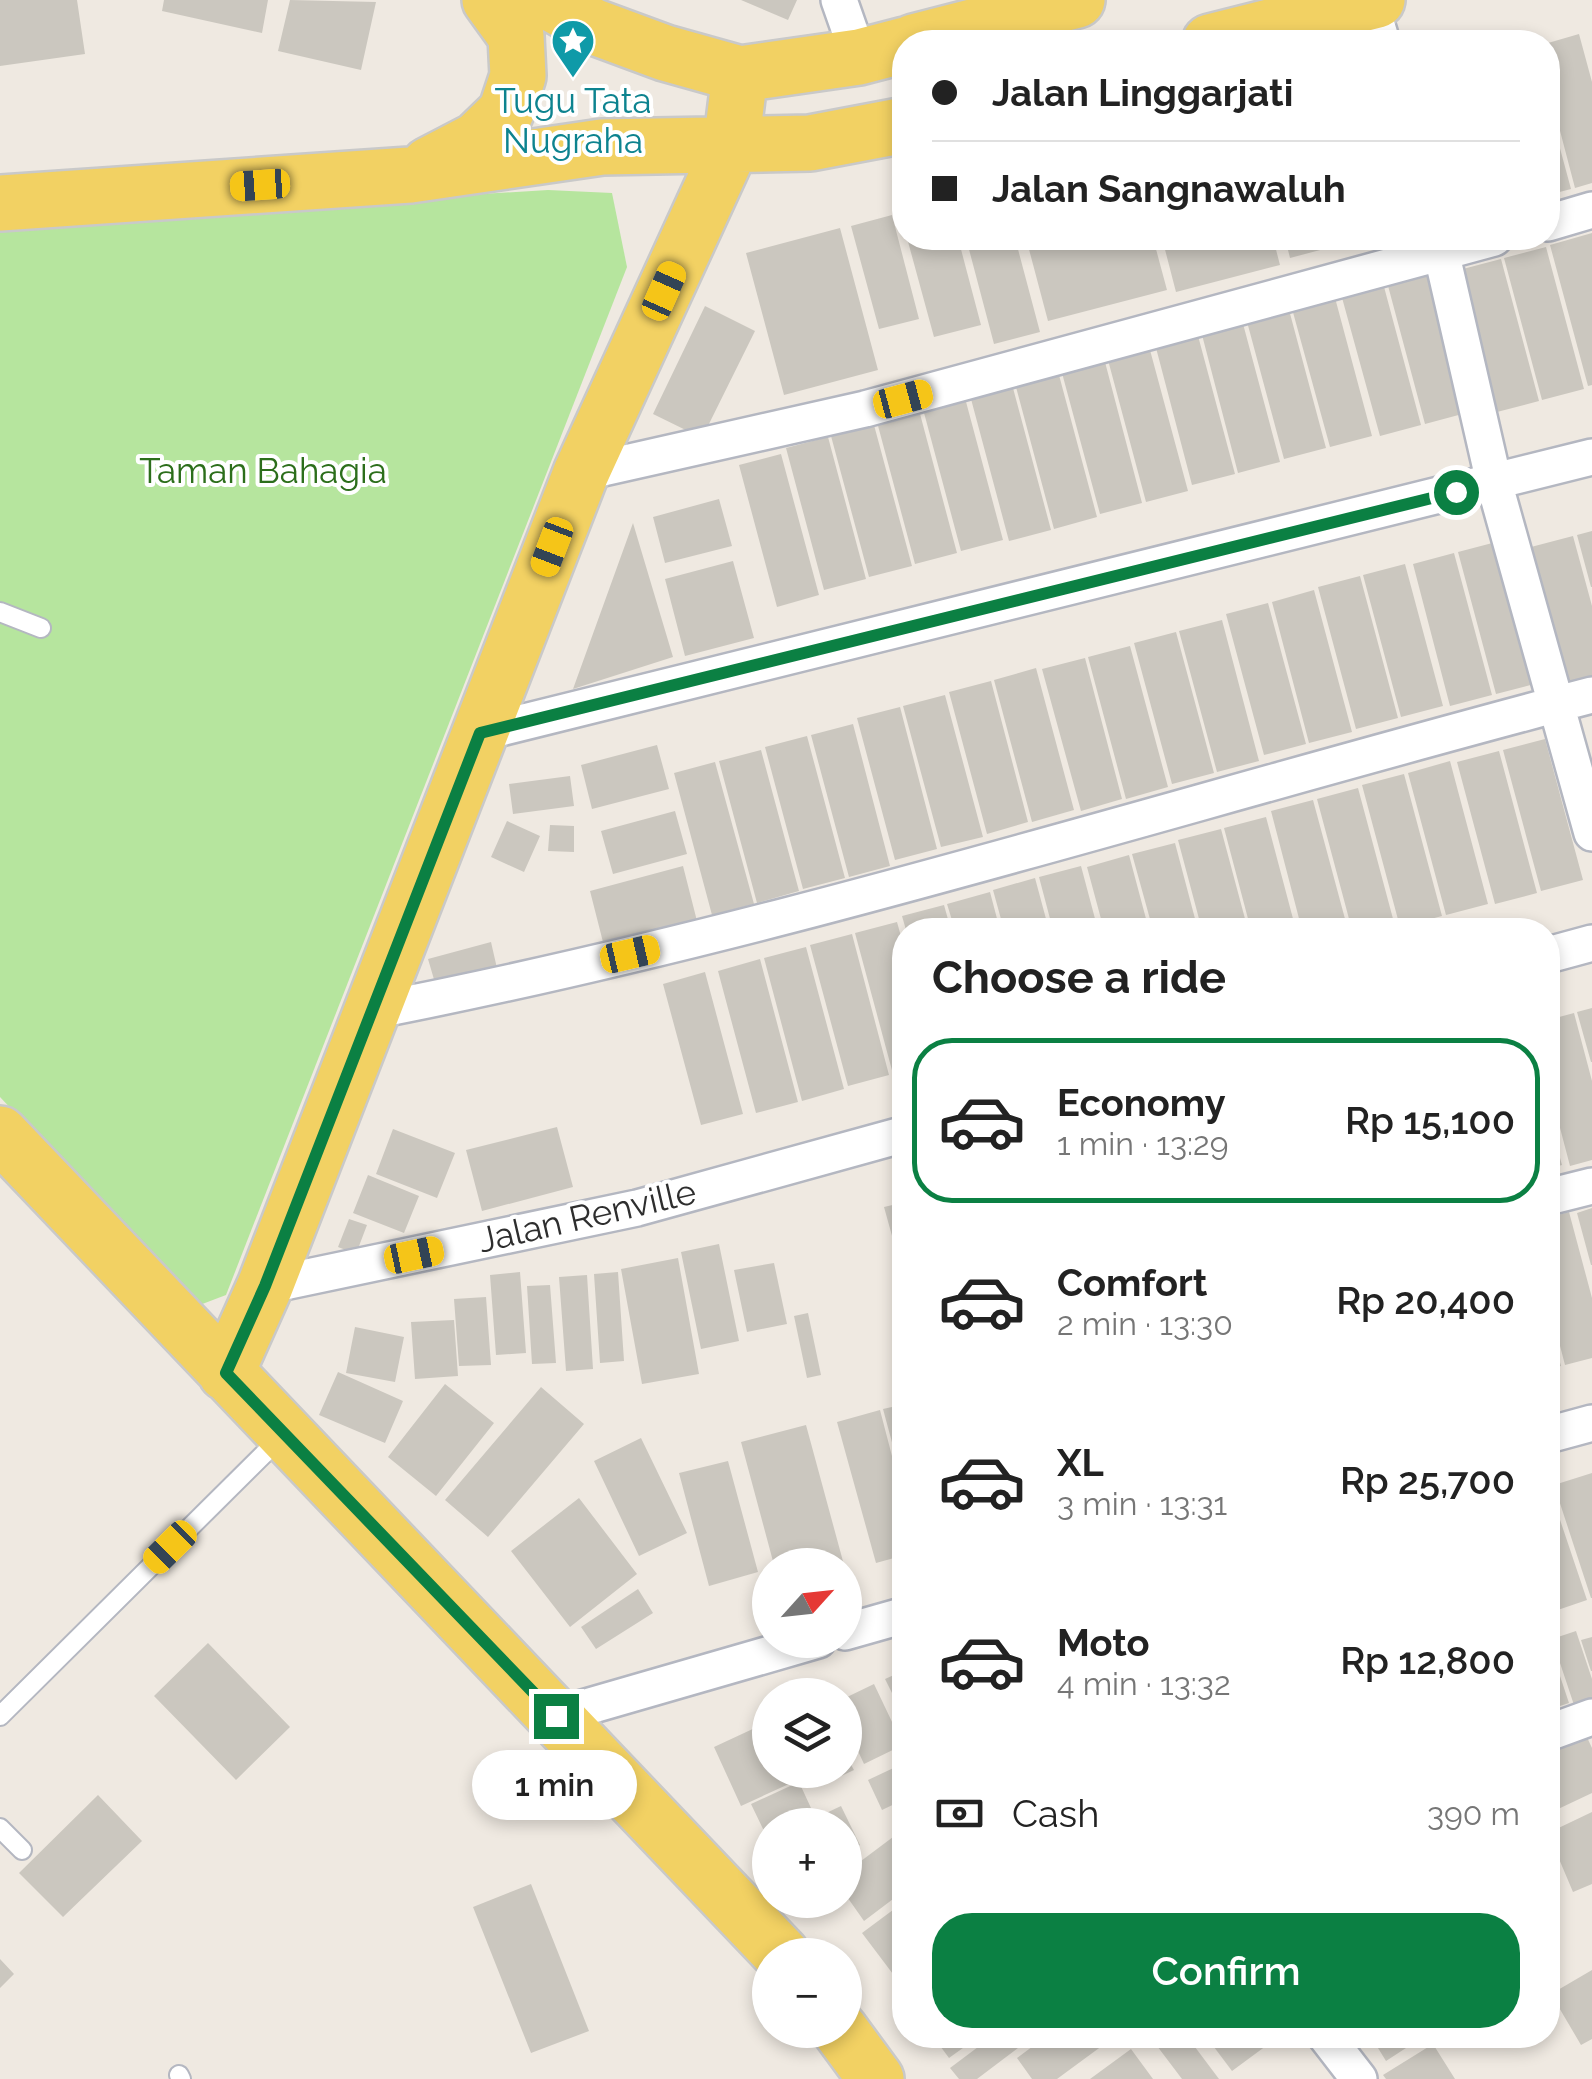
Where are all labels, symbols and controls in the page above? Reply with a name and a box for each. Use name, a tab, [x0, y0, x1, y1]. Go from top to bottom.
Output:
place icon: Tugu Tata Nugraha	[550, 18, 596, 79]
text: Jalan Linggarjati	[992, 70, 1293, 115]
place label: Tugu Tata Nugraha	[495, 80, 651, 161]
text: Jalan Sangnawaluh	[992, 166, 1346, 211]
car	[229, 168, 291, 202]
car	[638, 257, 690, 325]
car	[870, 377, 936, 421]
park label: Taman Bahagia	[139, 450, 387, 491]
route start	[1434, 470, 1479, 515]
car	[527, 514, 577, 580]
car	[597, 933, 663, 975]
text: Choose a ride	[932, 951, 1226, 1004]
icon: car	[937, 1076, 1027, 1166]
text: Economy	[1057, 1080, 1226, 1125]
text: Rp 15,100	[1345, 1098, 1515, 1143]
text: 1 min · 13:29	[1057, 1125, 1229, 1162]
street label: Jalan Renville	[474, 1171, 700, 1260]
car	[382, 1234, 446, 1276]
icon: car	[937, 1256, 1027, 1346]
text: Comfort	[1057, 1260, 1207, 1305]
text: Rp 20,400	[1336, 1278, 1515, 1323]
text: 2 min · 13:30	[1057, 1305, 1233, 1342]
icon: car	[937, 1436, 1027, 1526]
text: XL	[1057, 1440, 1104, 1485]
text: Rp 25,700	[1340, 1458, 1515, 1503]
text: 3 min · 13:31	[1057, 1485, 1227, 1522]
car	[138, 1515, 202, 1579]
north arrow	[752, 1548, 862, 1658]
map controls	[752, 1548, 862, 2048]
icon: car	[937, 1616, 1027, 1706]
text: Moto	[1057, 1620, 1150, 1665]
text: Rp 12,800	[1340, 1638, 1515, 1683]
text: 4 min · 13:32	[1057, 1665, 1231, 1702]
button: layers	[752, 1678, 862, 1788]
route end	[534, 1694, 579, 1739]
callout: 1 min	[474, 1751, 638, 1821]
text: 1 min	[515, 1766, 594, 1803]
icon: cash	[932, 1786, 987, 1841]
text: Cash	[1012, 1791, 1099, 1836]
text: 390 m	[1427, 1795, 1520, 1832]
button: +	[752, 1808, 862, 1918]
button: Confirm	[932, 1913, 1520, 2028]
button: −	[752, 1938, 862, 2048]

